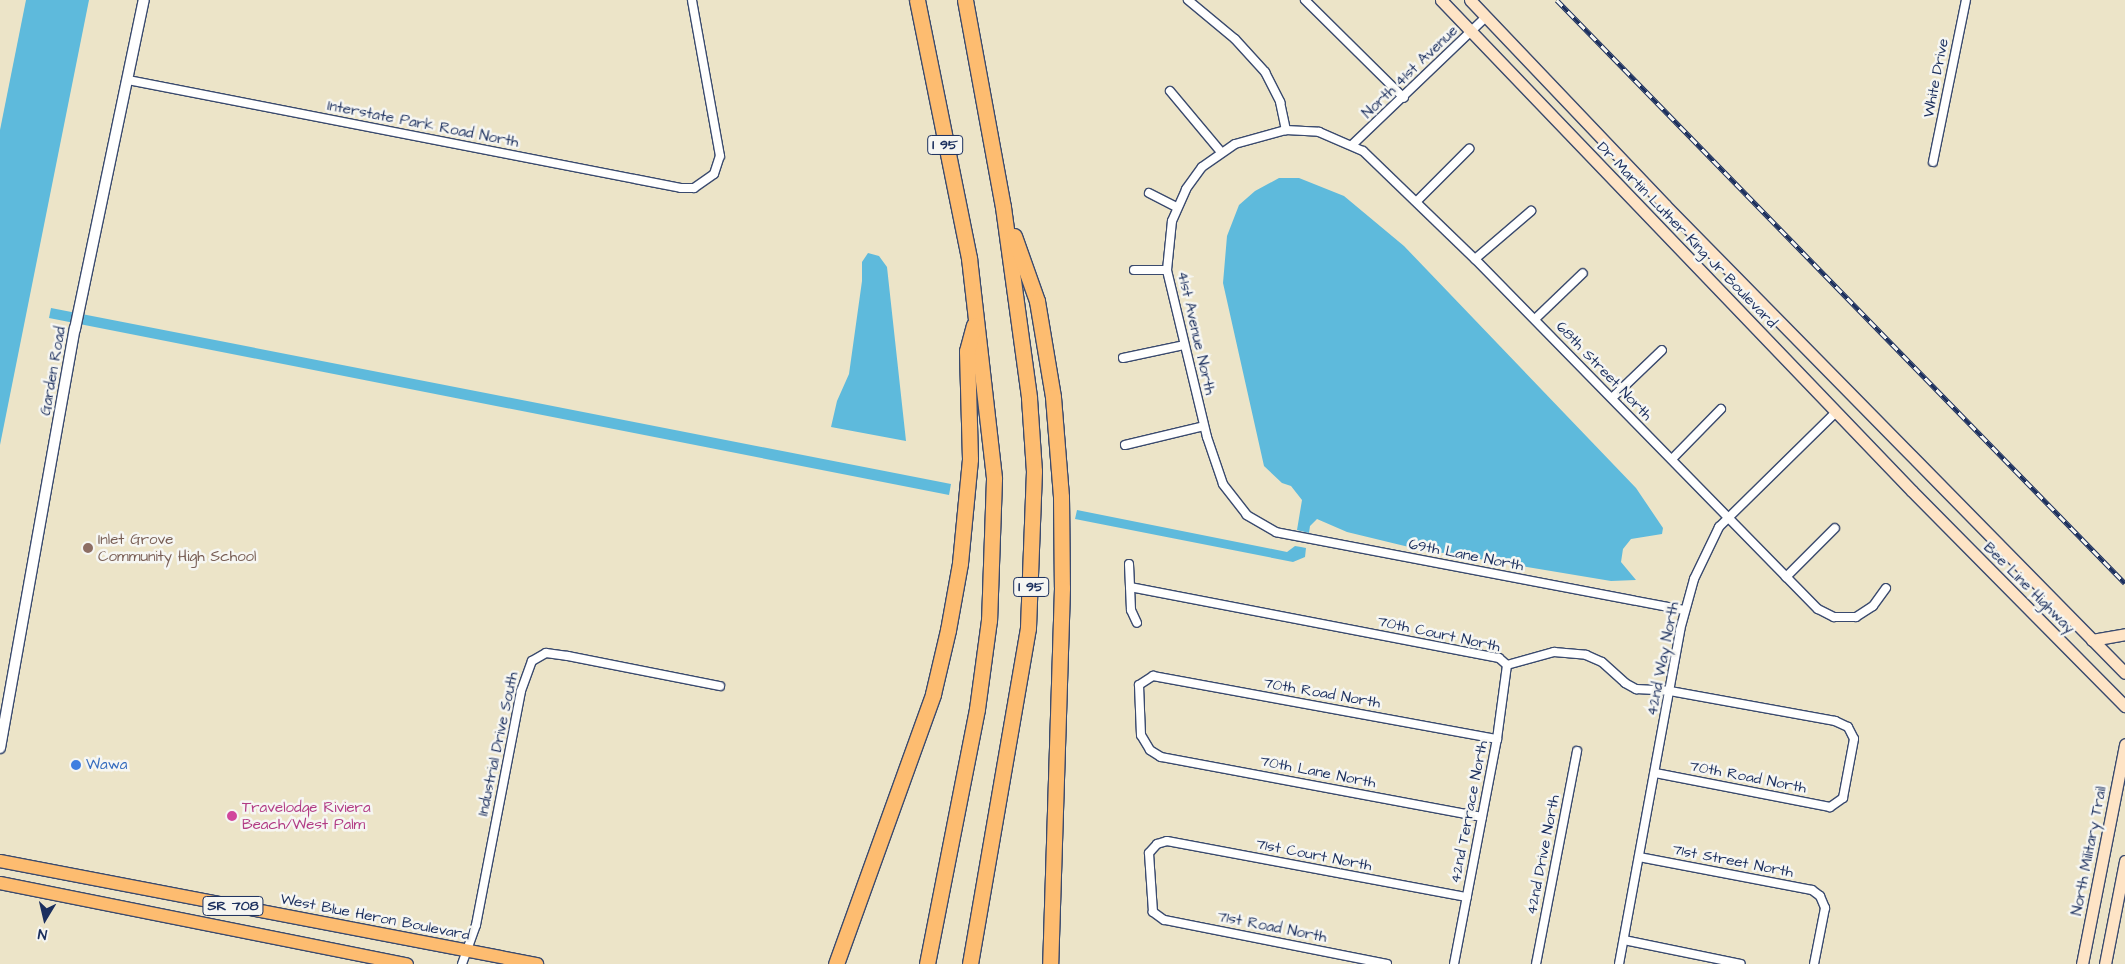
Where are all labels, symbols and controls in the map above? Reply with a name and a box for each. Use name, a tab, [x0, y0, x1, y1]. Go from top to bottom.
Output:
street label: North 41st Avenue	[1358, 22, 1462, 122]
street label: White Drive	[1920, 37, 1952, 119]
street label: Interstate Park Road North	[326, 97, 520, 151]
road number: I 95	[926, 134, 964, 156]
street label: Dr Martin Luther King Jr Boulevard	[1593, 138, 1781, 332]
street label: 41st Avenue North	[1173, 270, 1219, 396]
street label: 68th Street North	[1552, 318, 1656, 424]
street label: Garden Road	[36, 325, 70, 417]
place label: Inlet Grove Community High School	[98, 530, 256, 565]
street label: 69th Lane North	[1407, 535, 1525, 575]
street label: Bee Line Highway	[1980, 539, 2078, 637]
marker: Inlet Grove Community High School	[82, 542, 94, 554]
road number: I 95	[1012, 576, 1050, 598]
street label: 42nd Way North	[1643, 601, 1683, 717]
street label: 70th Court North	[1376, 612, 1502, 656]
street label: Industrial Drive South	[474, 670, 522, 818]
street label: 70th Road North	[1262, 674, 1382, 712]
street label: 42nd Terrace North	[1446, 739, 1492, 885]
street label: 70th Lane North	[1259, 752, 1377, 792]
place label: Wawa	[86, 756, 127, 774]
street label: 70th Road North	[1688, 757, 1808, 797]
marker: Wawa	[70, 759, 82, 771]
street label: North Military Trail	[2068, 785, 2110, 917]
street label: 42nd Drive North	[1523, 794, 1563, 916]
place label: Travelodge Riviera Beach/West Palm	[242, 798, 371, 833]
marker: Travelodge Riviera Beach/West Palm	[226, 810, 238, 822]
street label: 71st Court North	[1255, 835, 1373, 875]
street label: 71st Street North	[1671, 840, 1795, 882]
street label: West Blue Heron Boulevard	[279, 890, 471, 944]
north arrow	[20, 894, 70, 944]
road number: SR 708	[202, 894, 264, 918]
street label: 71st Road North	[1216, 908, 1328, 946]
text: N	[37, 923, 49, 944]

